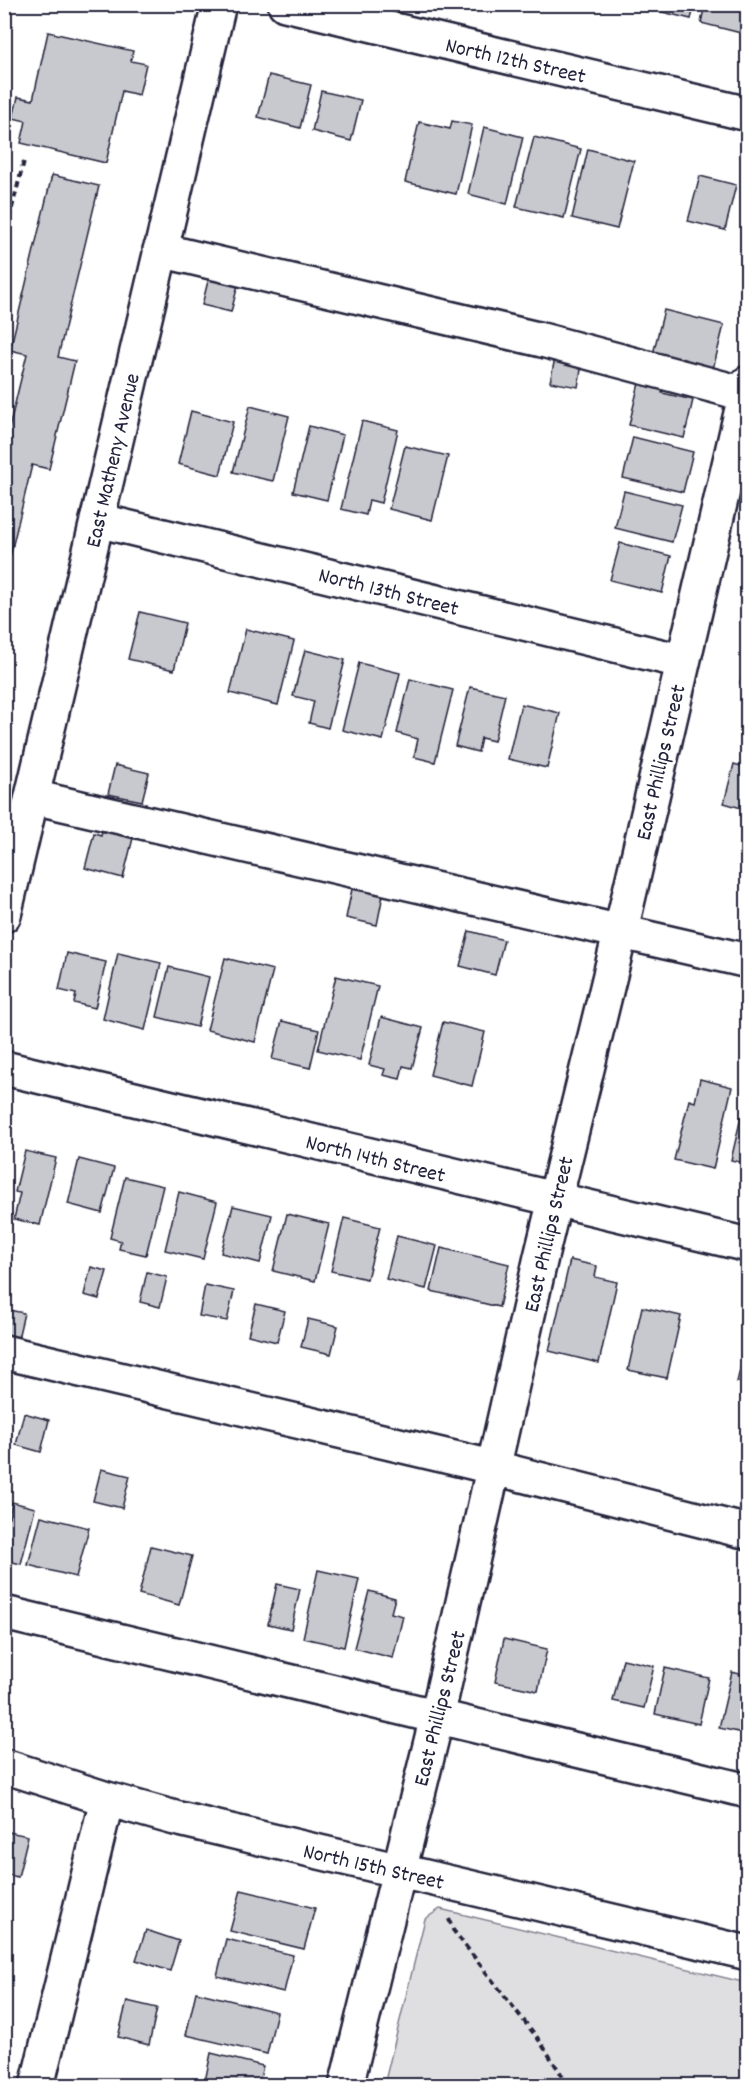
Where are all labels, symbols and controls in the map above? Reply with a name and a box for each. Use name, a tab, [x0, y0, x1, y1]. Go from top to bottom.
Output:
street label: North 12th Street	[442, 31, 588, 94]
street label: East Matheny Avenue	[79, 371, 150, 551]
street label: North 13th Street	[315, 561, 461, 626]
street label: East Phillips Street	[629, 682, 695, 844]
street label: North 14th Street	[302, 1128, 448, 1193]
street label: East Phillips Street	[517, 1154, 583, 1316]
street label: East Phillips Street	[407, 1628, 476, 1790]
street label: North 15th Street	[300, 1837, 447, 1900]

